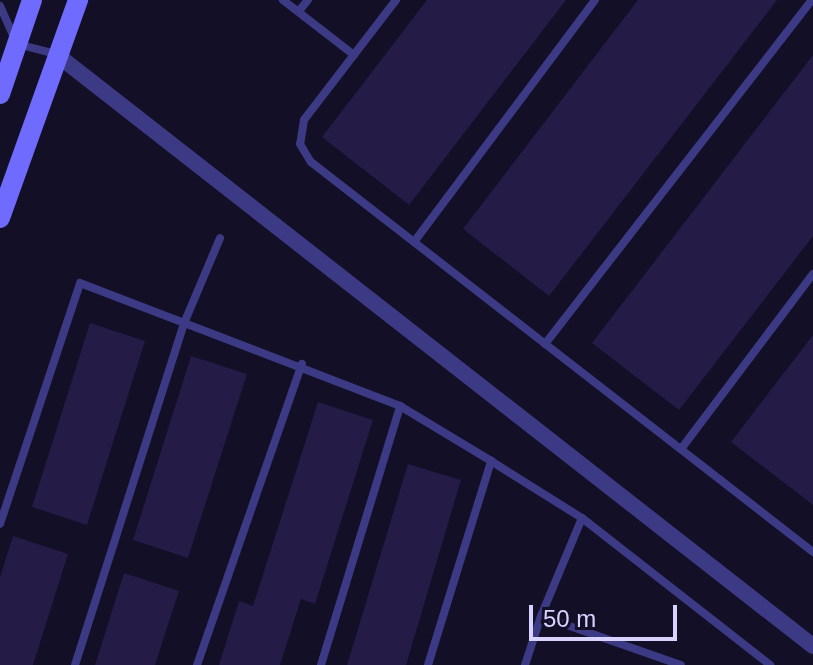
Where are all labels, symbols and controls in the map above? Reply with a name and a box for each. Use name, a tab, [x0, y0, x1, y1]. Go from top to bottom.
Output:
scale bar	[533, 589, 681, 639]
text: 50 m	[543, 605, 596, 632]

